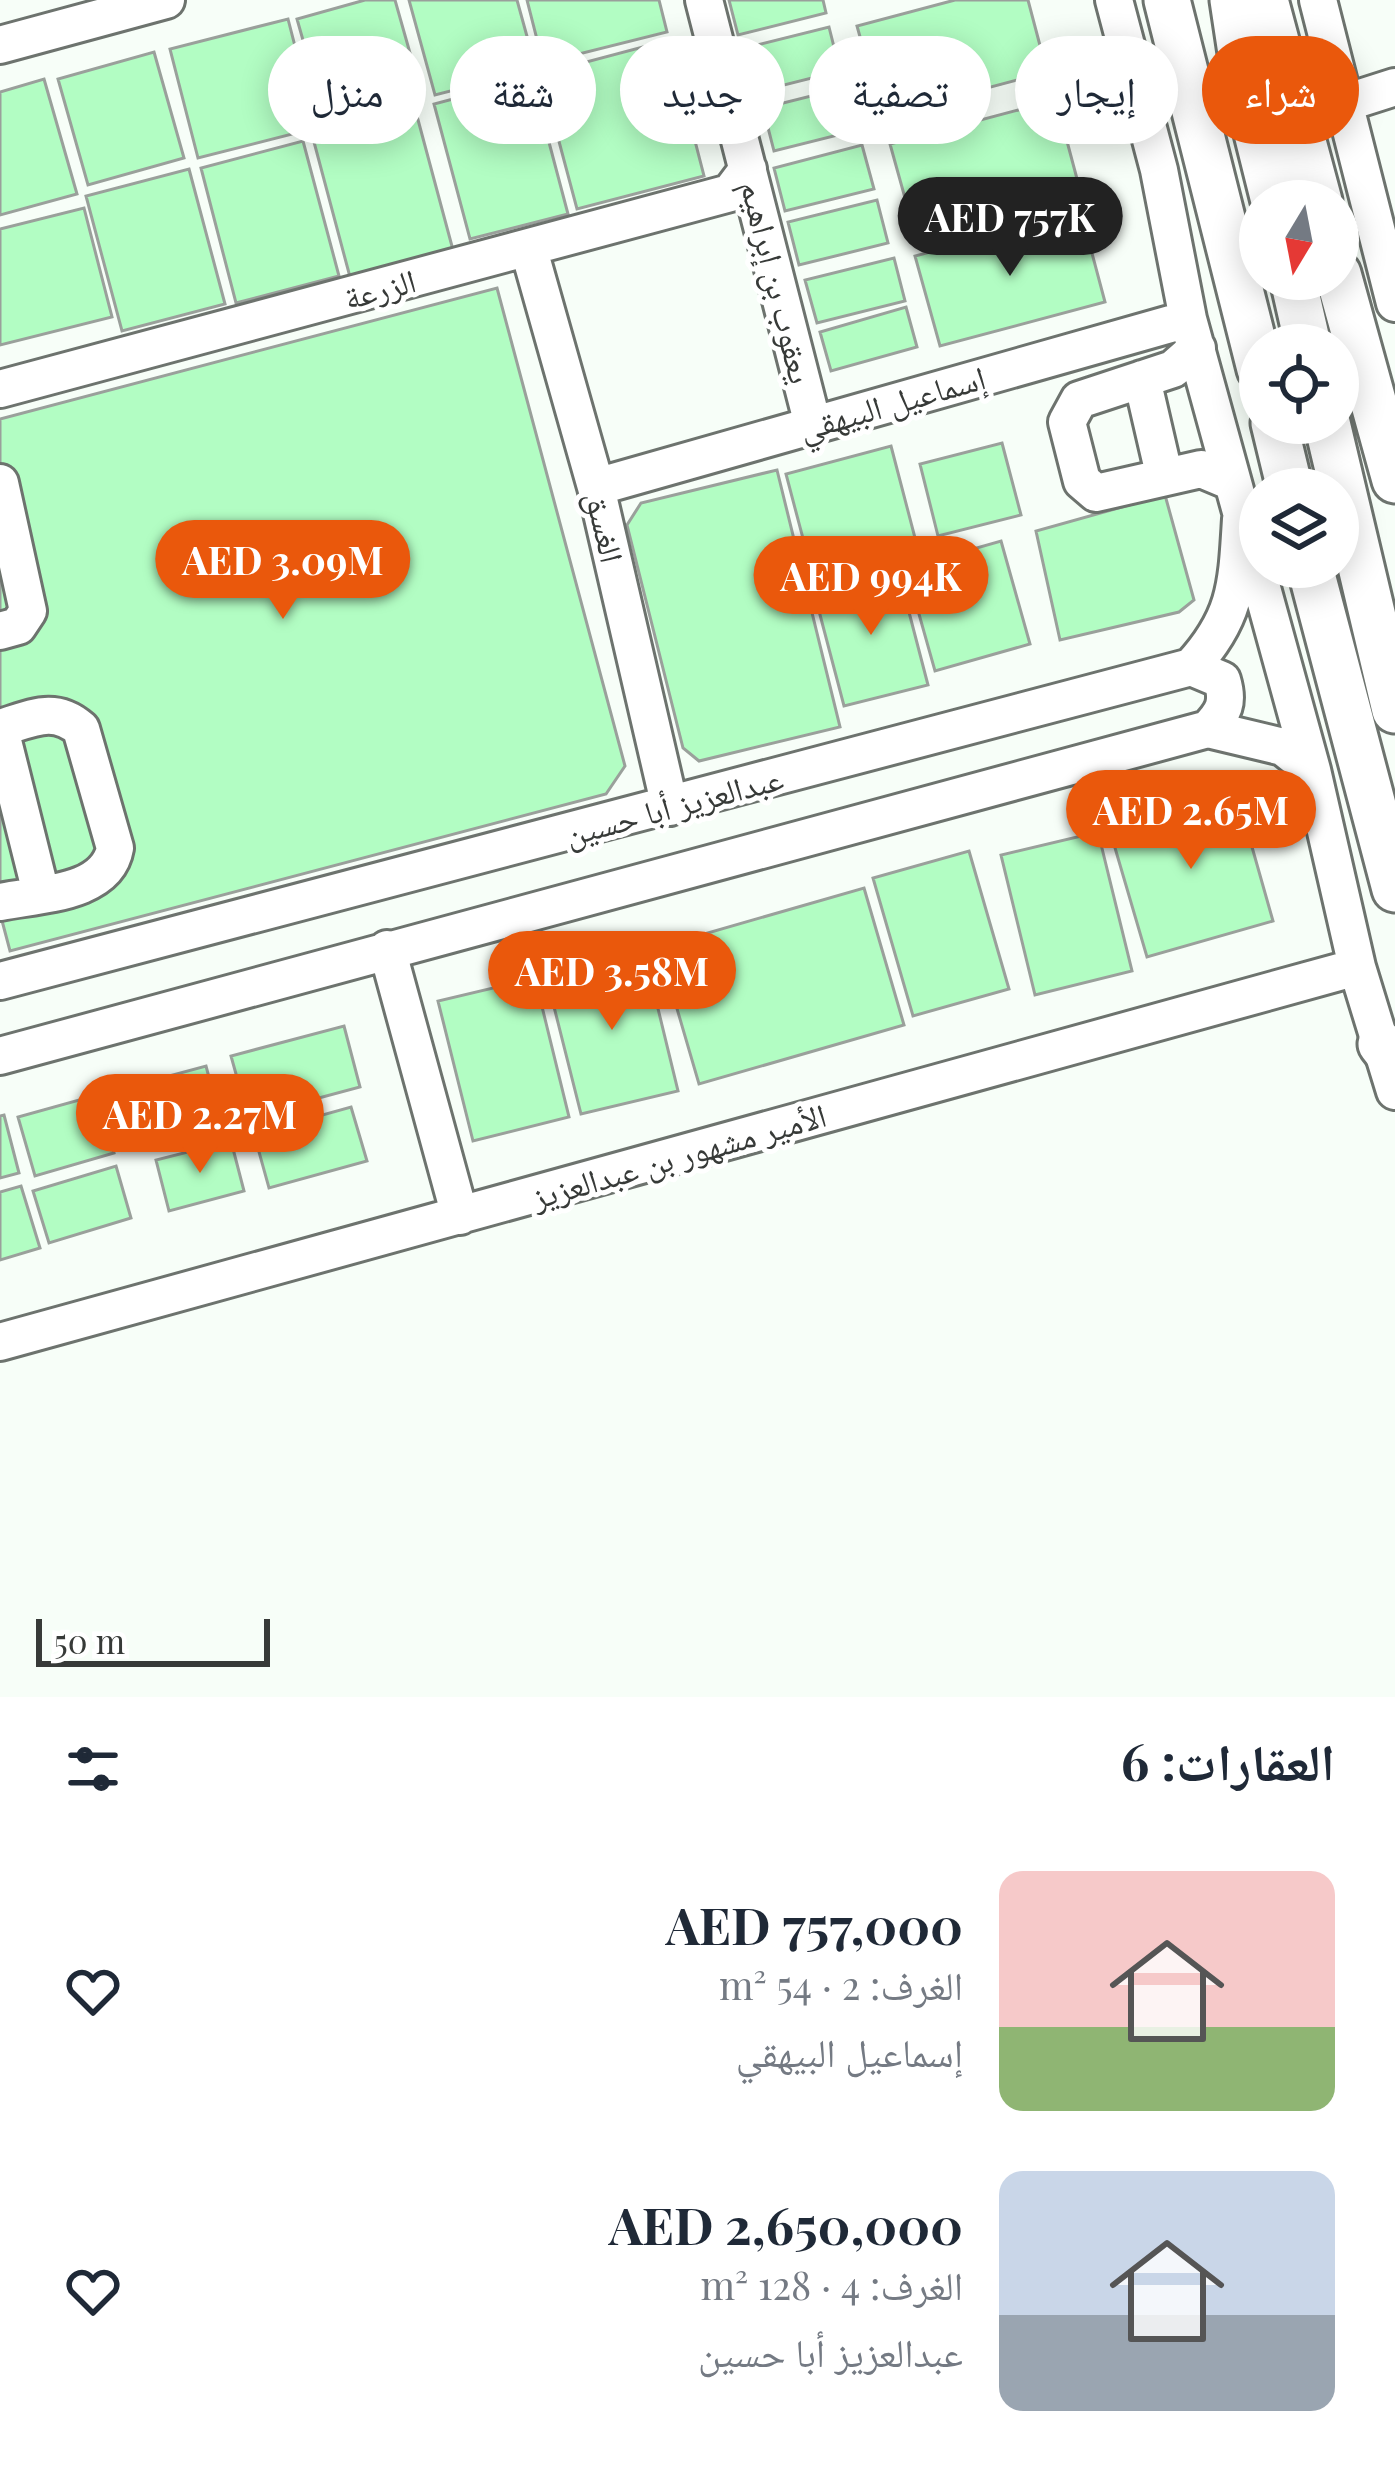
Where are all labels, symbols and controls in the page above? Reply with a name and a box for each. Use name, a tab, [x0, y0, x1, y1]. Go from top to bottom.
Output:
chip: منزل	[268, 36, 426, 144]
chip: شقة	[450, 36, 596, 144]
chip: جديد	[620, 36, 785, 144]
chip: تصفية	[809, 36, 991, 144]
chip: إيجار	[1015, 36, 1178, 144]
chip: شراء	[1202, 36, 1359, 144]
street label: يعقوب بن إبراهيم	[730, 175, 825, 388]
pin: AED 757K	[886, 177, 1134, 279]
north arrow	[1239, 180, 1359, 300]
map controls	[1239, 180, 1359, 588]
text: AED 757K	[925, 190, 1095, 242]
street label: الزرعة	[339, 256, 420, 318]
button: locate	[1239, 324, 1359, 444]
street label: إسماعيل البيهقي	[793, 353, 992, 455]
button: layers	[1239, 468, 1359, 588]
street label: الغسق	[576, 487, 636, 567]
pin: AED 3.09M	[146, 520, 420, 622]
text: AED 3.09M	[182, 533, 384, 585]
pin: AED 994K	[747, 536, 995, 638]
text: AED 994K	[781, 549, 961, 601]
street label: عبدالعزيز أبا حسين	[560, 754, 788, 855]
pin: AED 2.65M	[1054, 770, 1328, 872]
text: AED 2.65M	[1093, 783, 1289, 835]
pin: AED 3.58M	[475, 931, 749, 1033]
text: AED 3.58M	[515, 944, 709, 996]
pin: AED 2.27M	[63, 1074, 337, 1176]
text: AED 2.27M	[103, 1087, 297, 1139]
street label: الأمير مشهور بن عبدالعزيز	[525, 1091, 831, 1218]
scale bar	[36, 1613, 270, 1666]
text: 50 m	[54, 1618, 125, 1662]
text: العقارات: 6	[1121, 1726, 1335, 1794]
icon: filters	[60, 1736, 126, 1802]
text: AED 757,000	[666, 1890, 963, 1958]
icon: home	[1095, 1919, 1239, 2063]
icon: heart	[60, 1958, 126, 2024]
text: الغرف: 2 · 54 m²	[719, 1958, 963, 2010]
text: إسماعيل البيهقي	[736, 2025, 963, 2077]
text: AED 2,650,000	[609, 2190, 963, 2258]
icon: home	[1095, 2219, 1239, 2363]
icon: heart	[60, 2258, 126, 2324]
text: الغرف: 4 · 128 m²	[700, 2258, 963, 2310]
text: عبدالعزيز أبا حسين	[698, 2325, 963, 2377]

